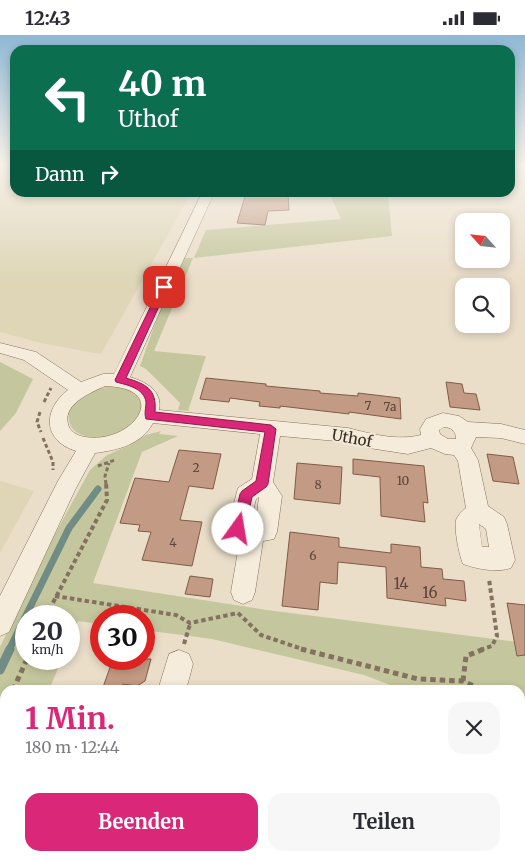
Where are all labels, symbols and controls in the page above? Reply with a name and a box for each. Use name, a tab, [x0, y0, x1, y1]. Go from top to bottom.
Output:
text: 12:43	[25, 6, 71, 30]
text: 40 m	[118, 62, 206, 106]
icon: left	[35, 65, 100, 130]
text: Uthof	[118, 105, 178, 133]
icon: right	[95, 160, 123, 188]
text: Dann	[35, 162, 85, 186]
north arrow	[455, 213, 510, 267]
map controls	[455, 213, 510, 333]
pin	[143, 266, 185, 308]
icon: arrive	[150, 273, 178, 301]
button: search	[455, 278, 510, 333]
house number: 7	[365, 398, 372, 413]
house number: 7a	[384, 399, 397, 414]
street label: Uthof	[330, 425, 375, 451]
house number: 2	[192, 460, 200, 475]
house number: 10	[397, 473, 410, 488]
house number: 8	[314, 477, 322, 492]
position arrow	[211, 502, 263, 554]
house number: 4	[169, 535, 177, 550]
house number: 6	[309, 548, 317, 563]
house number: 14	[393, 574, 409, 593]
house number: 16	[422, 583, 438, 602]
speed limit sign: 30	[90, 605, 155, 670]
text: 20	[32, 615, 63, 647]
text: km/h	[32, 642, 63, 657]
text: 1 Min.	[25, 699, 115, 737]
button: close	[448, 702, 500, 754]
text: 180 m · 12:44	[25, 737, 120, 757]
button: Beenden	[25, 793, 258, 851]
button: Teilen	[268, 793, 500, 851]

